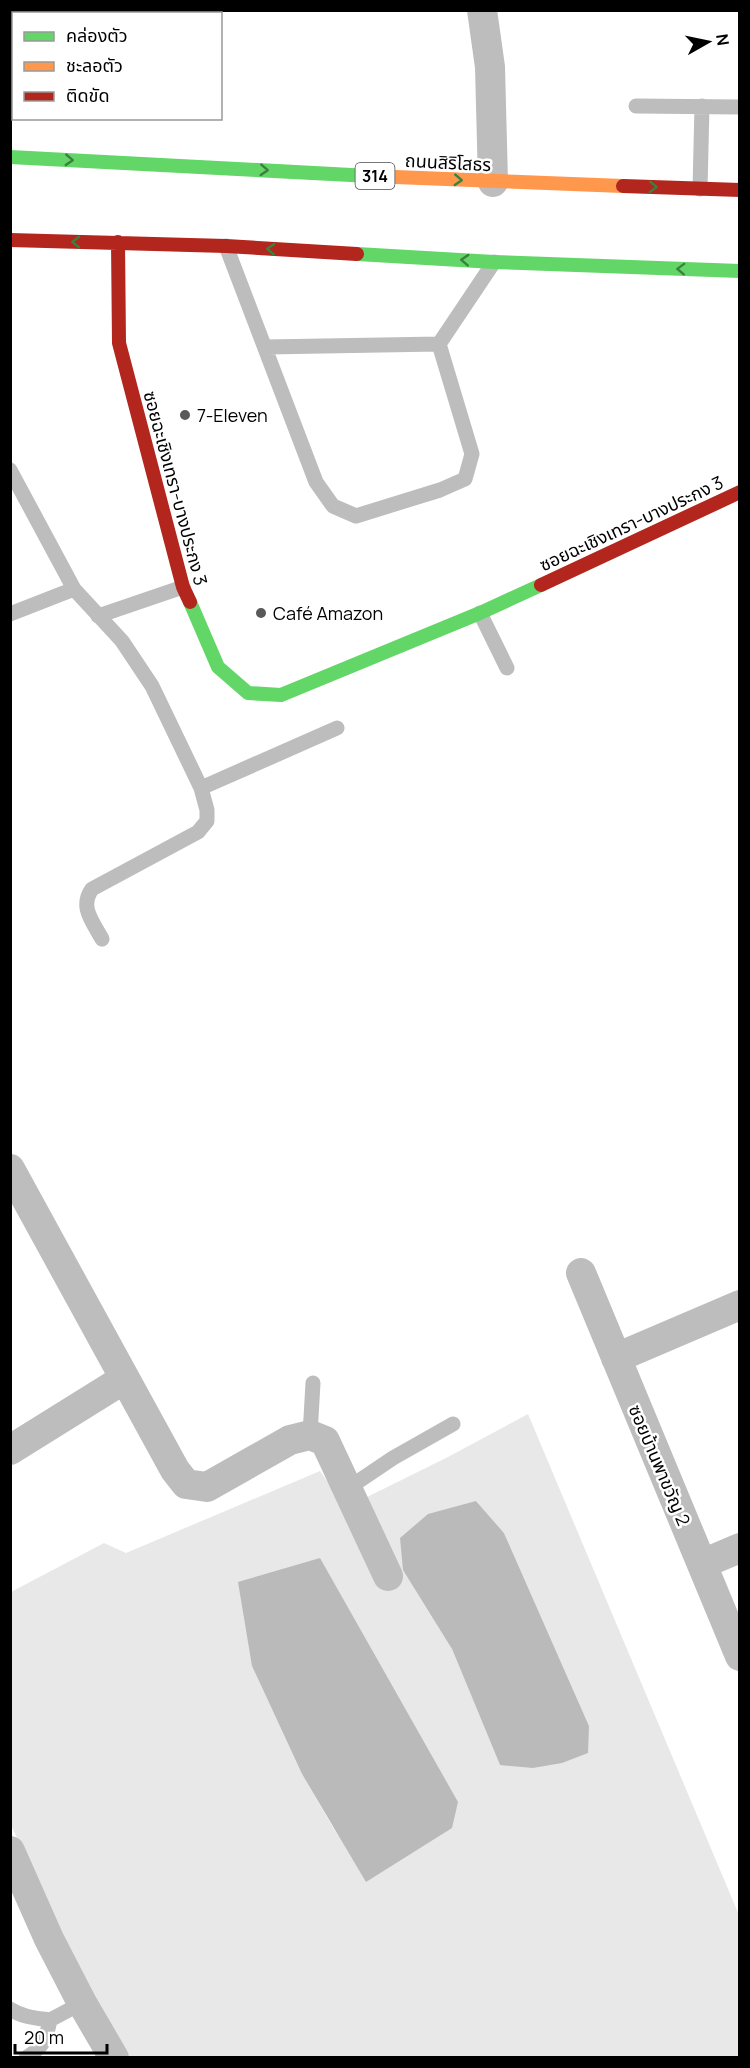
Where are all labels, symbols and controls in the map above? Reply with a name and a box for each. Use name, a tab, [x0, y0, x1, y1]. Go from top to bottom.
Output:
legend	[12, 12, 222, 120]
north arrow	[678, 12, 738, 72]
text: คล่องตัว	[66, 23, 128, 47]
text: N	[711, 32, 735, 47]
text: ชะลอตัว	[66, 53, 123, 77]
text: ติดขัด	[66, 83, 109, 107]
street label: ถนนสิริโสธร	[404, 148, 492, 176]
one-way arrow	[64, 153, 73, 166]
road number: 314	[356, 163, 394, 189]
one-way arrow	[259, 164, 268, 177]
one-way arrow	[454, 174, 463, 187]
one-way arrow	[649, 181, 658, 194]
one-way arrow	[71, 235, 80, 248]
one-way arrow	[266, 242, 275, 255]
one-way arrow	[461, 254, 470, 267]
one-way arrow	[677, 262, 686, 275]
street label: ซอยฉะเชิงเทรา-บางประกง 3	[139, 388, 213, 588]
place label: 7-Eleven	[197, 403, 268, 427]
marker: 7-Eleven	[178, 408, 192, 422]
street label: ซอยฉะเชิงเทรา-บางประกง 3	[535, 470, 727, 576]
place label: Café Amazon	[273, 601, 383, 625]
marker: Café Amazon	[254, 606, 268, 620]
street label: ซอยบ้านพาขวัญ 2	[624, 1401, 696, 1529]
scale bar	[15, 2017, 106, 2055]
text: 20 m	[24, 2025, 64, 2049]

